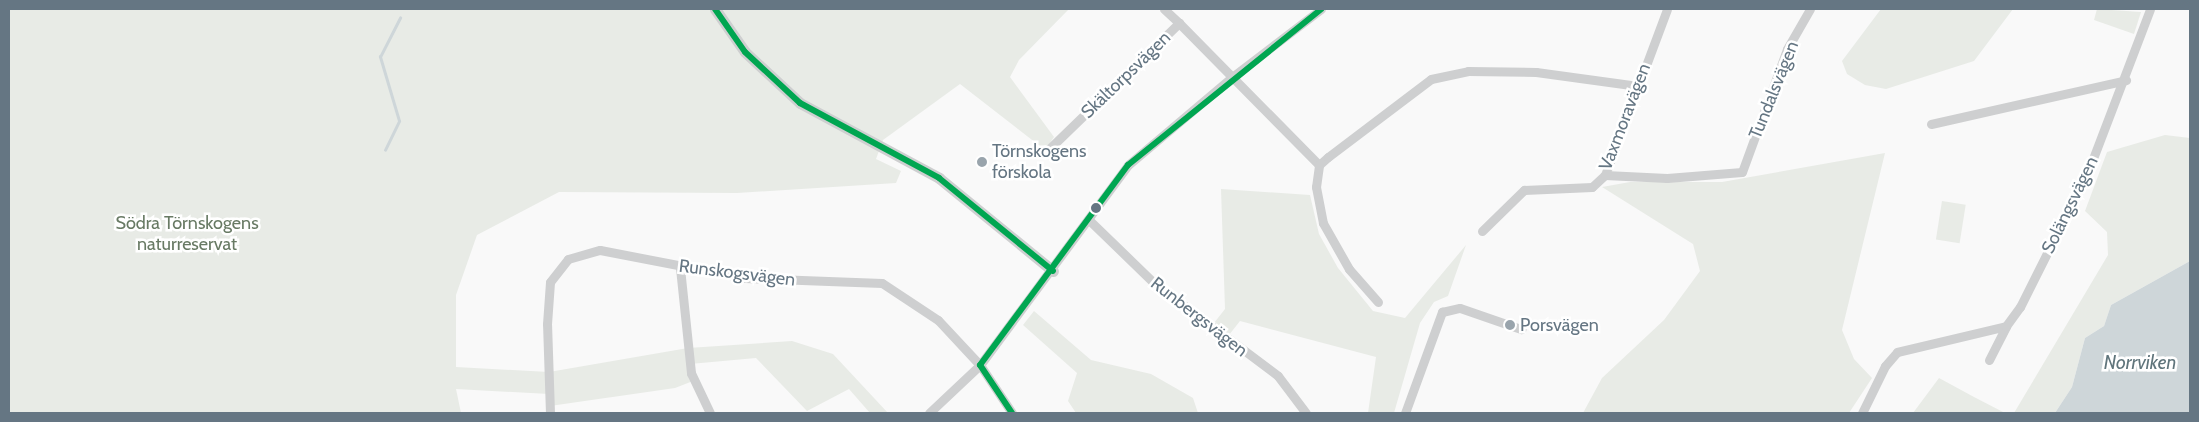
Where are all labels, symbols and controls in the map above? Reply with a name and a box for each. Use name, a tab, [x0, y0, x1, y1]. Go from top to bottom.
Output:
street label: Skältorpsvägen	[1077, 27, 1175, 123]
street label: Tundalsvägen	[1745, 38, 1803, 142]
street label: Vaxmoravägen	[1595, 61, 1655, 173]
place label: Törnskogens förskola	[992, 141, 1087, 183]
street label: Solängsvägen	[2037, 153, 2103, 257]
marker: Törnskogens förskola	[976, 156, 988, 168]
unlabelled marker	[1091, 203, 1101, 213]
park label: Södra Törnskogens naturreservat	[115, 213, 259, 255]
street label: Runskogsvägen	[678, 255, 796, 291]
street label: Runbergsvägen	[1146, 272, 1252, 362]
place label: Porsvägen	[1520, 314, 1599, 336]
marker: Porsvägen	[1504, 319, 1516, 331]
water label: Norrviken	[2104, 352, 2176, 374]

